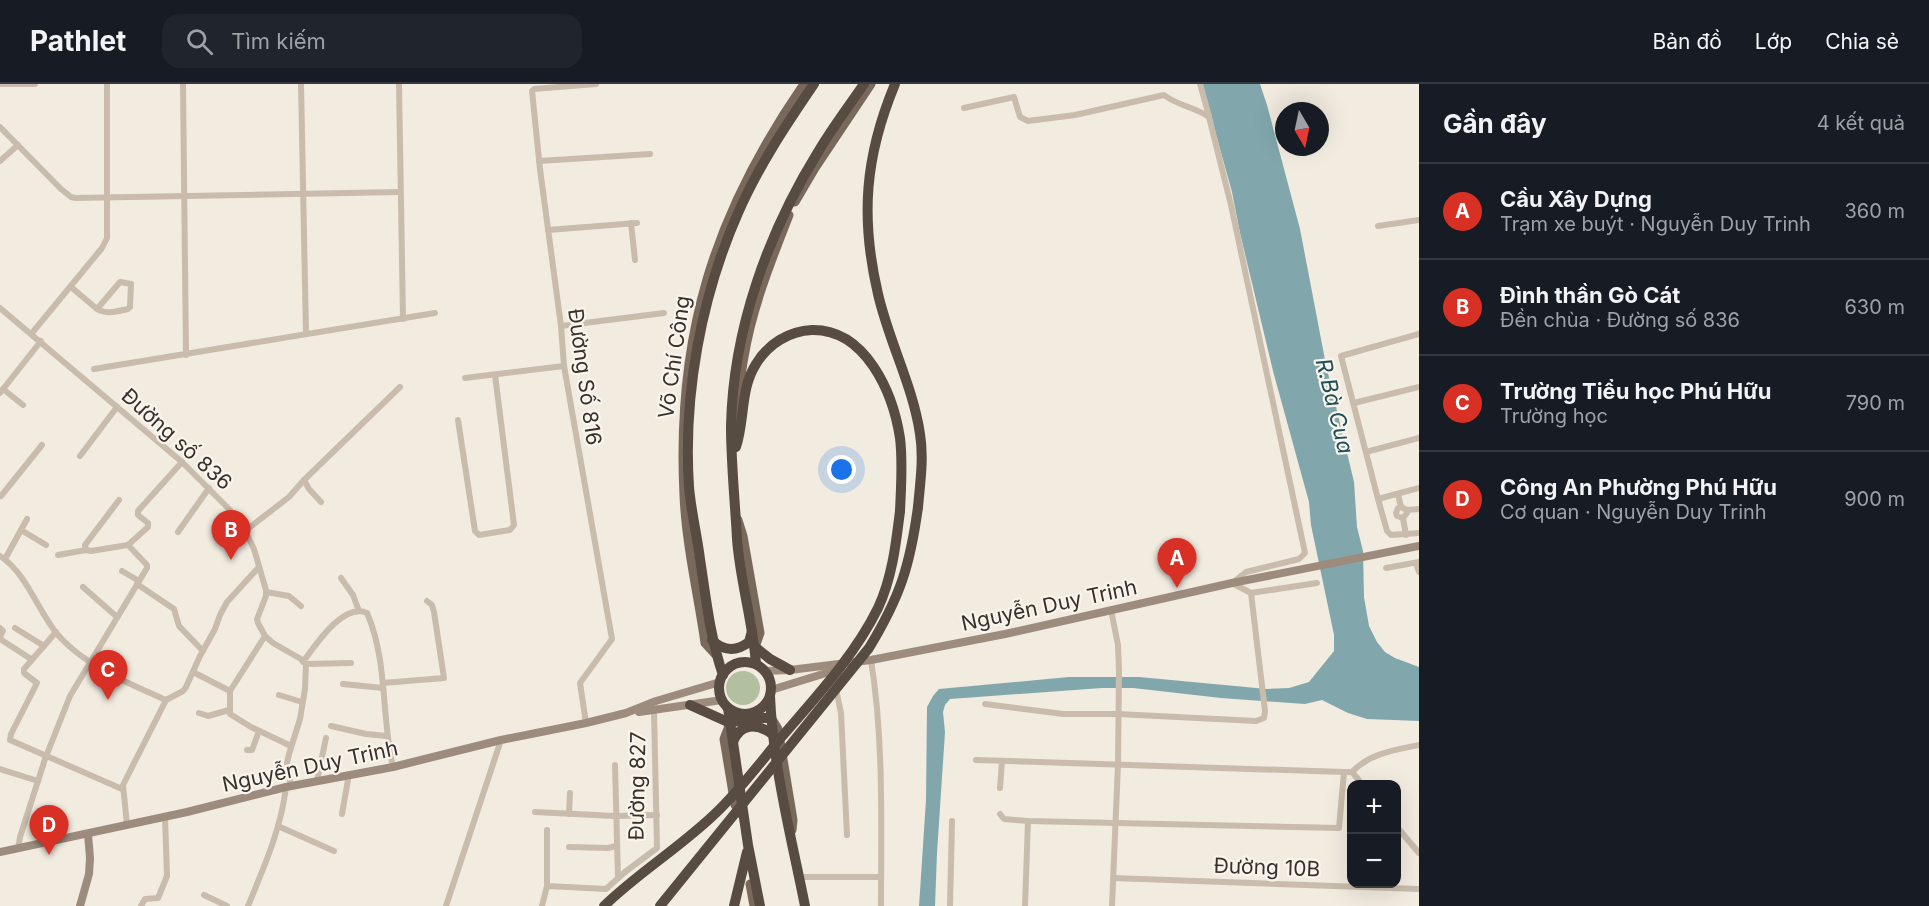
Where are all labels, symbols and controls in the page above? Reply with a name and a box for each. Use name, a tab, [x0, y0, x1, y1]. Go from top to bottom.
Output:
search box	[162, 14, 582, 68]
text: Pathlet	[30, 24, 126, 58]
icon: search	[183, 25, 216, 58]
text: Tìm kiếm	[231, 28, 326, 54]
text: Bản đồ	[1653, 29, 1722, 54]
text: Lớp	[1755, 29, 1792, 54]
text: Chia sẻ	[1825, 29, 1899, 54]
north arrow	[1275, 102, 1329, 156]
text: Gần đây	[1443, 108, 1547, 139]
text: 4 kết quả	[1817, 111, 1905, 135]
text: Cầu Xây Dựng	[1500, 186, 1652, 212]
text: A	[1455, 199, 1470, 223]
text: 360 m	[1844, 199, 1905, 223]
text: Trạm xe buýt · Nguyễn Duy Trinh	[1500, 212, 1811, 236]
text: Đình thần Gò Cát	[1500, 282, 1680, 308]
street label: Võ Chí Công	[653, 294, 695, 420]
text: B	[1456, 295, 1469, 319]
text: 630 m	[1844, 295, 1905, 319]
street label: Đường Số 816	[563, 307, 607, 447]
text: Đền chùa · Đường số 836	[1500, 308, 1740, 332]
water label: R.Bà Cua	[1311, 356, 1359, 456]
text: Trường Tiểu học Phú Hữu	[1500, 378, 1771, 404]
street label: Đường số 836	[117, 383, 237, 495]
text: C	[1455, 391, 1470, 415]
text: 790 m	[1846, 391, 1905, 415]
text: Trường học	[1500, 404, 1608, 428]
your location	[827, 455, 856, 484]
text: Công An Phường Phú Hữu	[1500, 474, 1777, 500]
text: D	[1455, 487, 1470, 511]
text: 900 m	[1844, 487, 1905, 511]
text: Cơ quan · Nguyễn Duy Trinh	[1500, 500, 1767, 524]
pin: B	[212, 510, 250, 560]
pin: A	[1158, 538, 1196, 588]
street label: Nguyễn Duy Trinh	[959, 574, 1139, 636]
pin: C	[88, 650, 128, 700]
street label: Đường 827	[624, 731, 650, 841]
street label: Nguyễn Duy Trinh	[220, 735, 400, 797]
map controls	[1347, 780, 1401, 888]
button: +	[1347, 780, 1401, 834]
pin: D	[29, 806, 68, 855]
button: −	[1347, 834, 1401, 888]
street label: Đường 10B	[1213, 853, 1321, 881]

